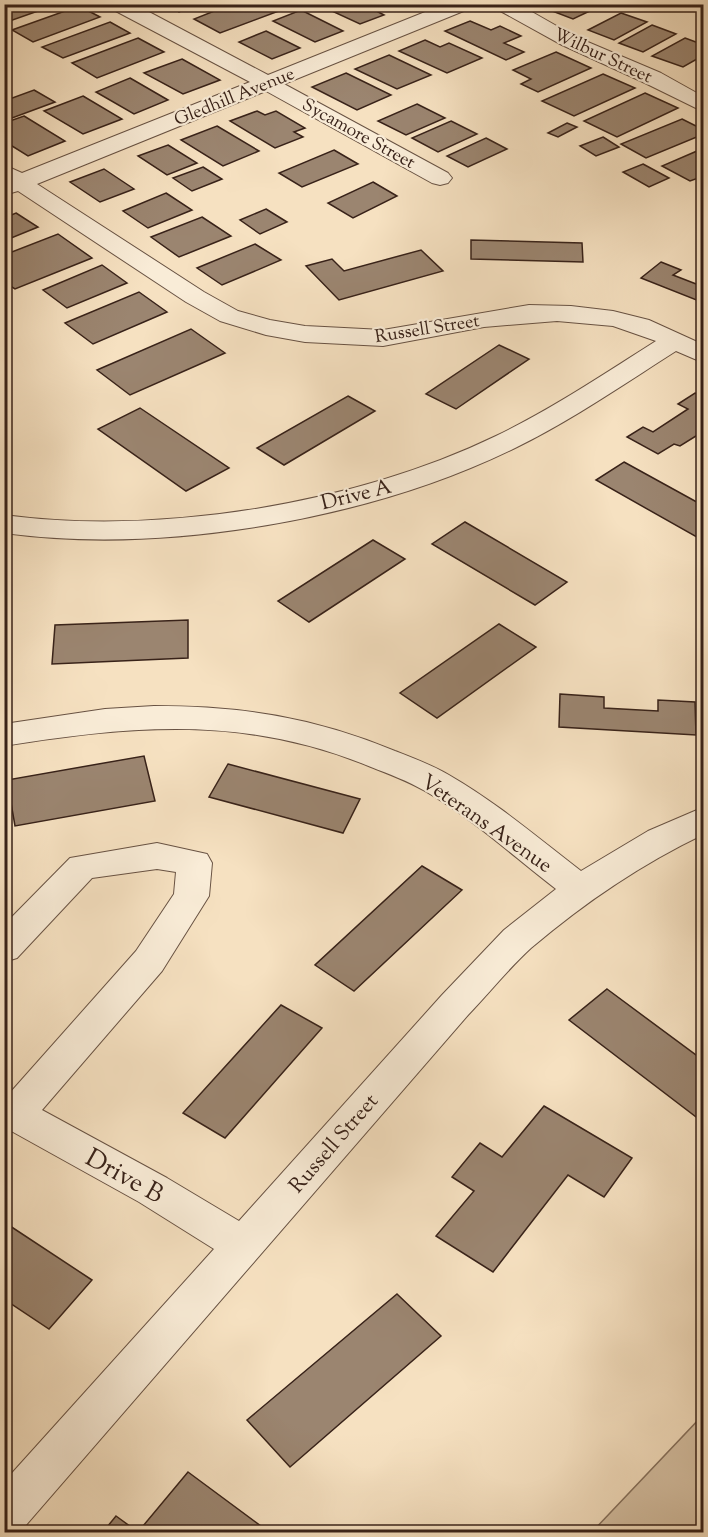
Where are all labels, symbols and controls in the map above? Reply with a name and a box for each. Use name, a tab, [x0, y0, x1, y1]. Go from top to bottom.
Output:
street label: Wilbur Street	[548, 23, 656, 91]
street label: Gledhill Avenue	[171, 62, 299, 134]
street label: Sycamore Street	[297, 93, 419, 177]
street label: Russell Street	[373, 309, 481, 351]
street label: Drive A	[318, 473, 395, 519]
street label: Veterans Avenue	[414, 768, 558, 881]
street label: Russell Street	[283, 1088, 386, 1201]
street label: Drive B	[78, 1141, 170, 1214]

